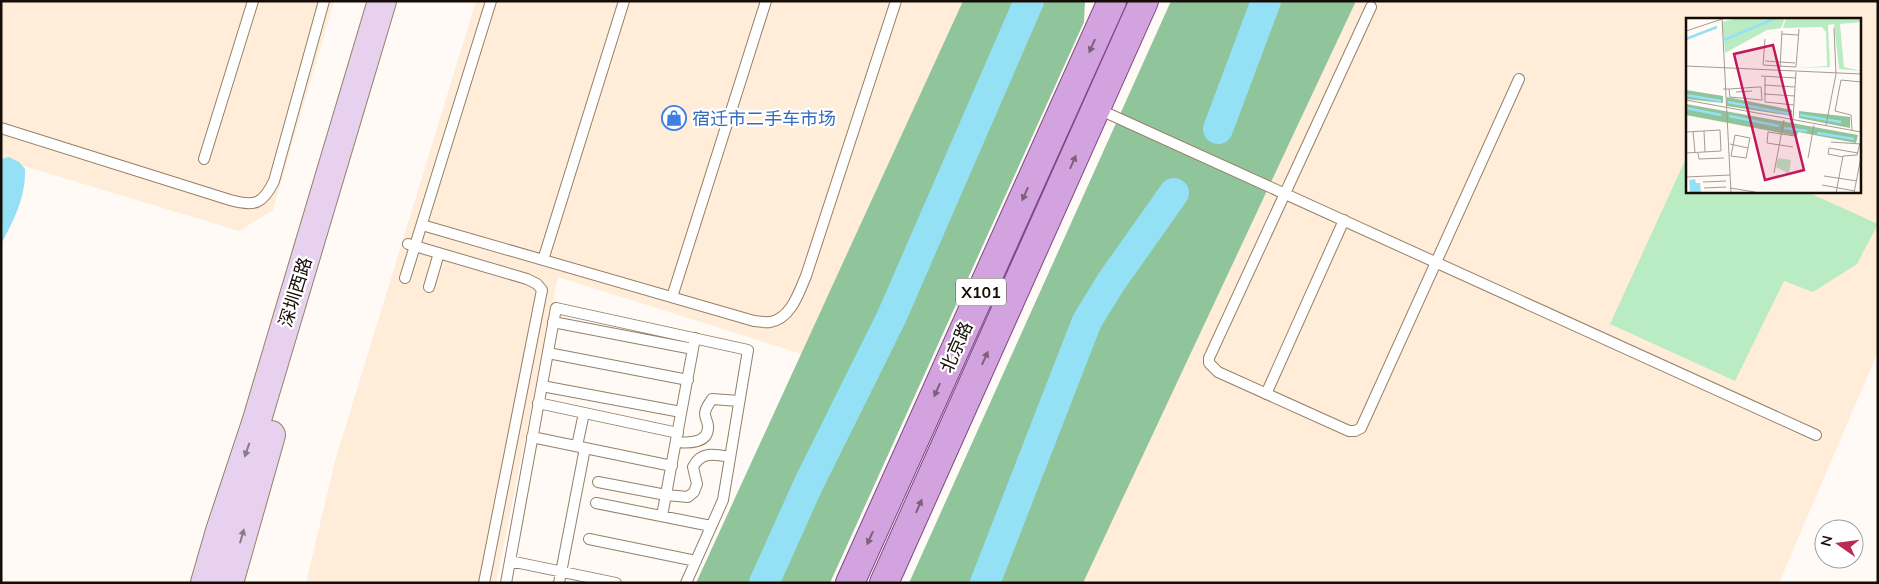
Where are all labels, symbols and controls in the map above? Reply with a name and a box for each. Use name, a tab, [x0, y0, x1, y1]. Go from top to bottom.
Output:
inset map	[1686, 18, 1862, 192]
one-way arrow	[1087, 39, 1095, 53]
shop icon: 宿迁市二手车市场	[661, 105, 687, 131]
place label: 宿迁市二手车市场	[692, 107, 836, 130]
one-way arrow	[1069, 155, 1077, 169]
one-way arrow	[1021, 187, 1029, 201]
street label: 深圳西路	[273, 254, 317, 330]
road number: X101	[956, 278, 1006, 306]
street label: 北京路	[935, 318, 977, 376]
one-way arrow	[981, 351, 989, 365]
one-way arrow	[932, 383, 940, 397]
one-way arrow	[243, 443, 250, 458]
one-way arrow	[915, 499, 923, 513]
north arrow	[1814, 519, 1864, 569]
one-way arrow	[239, 528, 247, 543]
one-way arrow	[866, 531, 874, 545]
text: N	[1816, 534, 1836, 548]

